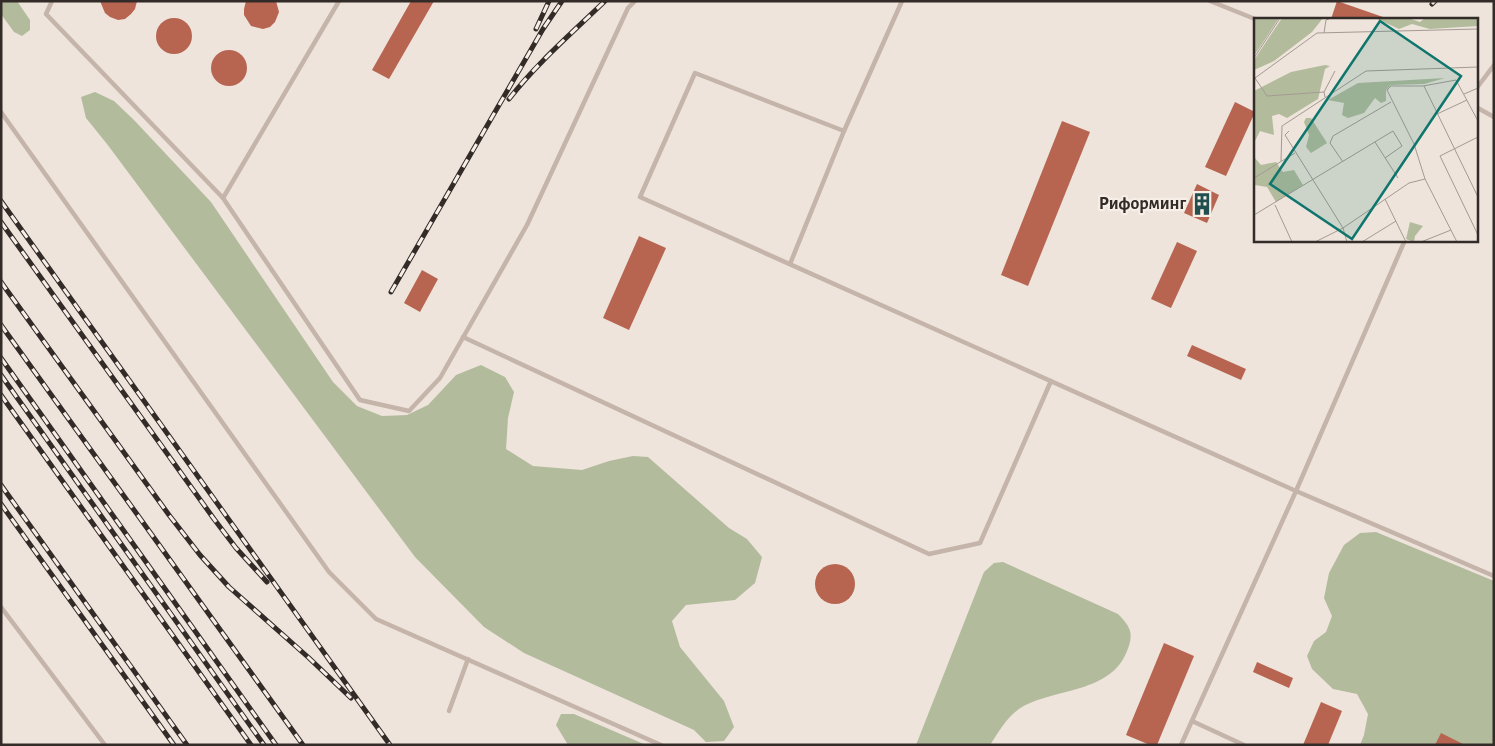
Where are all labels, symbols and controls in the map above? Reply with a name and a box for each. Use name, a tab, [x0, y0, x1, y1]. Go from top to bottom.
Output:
inset map	[1254, 18, 1478, 241]
building icon: Риформинг	[1189, 191, 1215, 217]
place label: Риформинг	[1099, 195, 1186, 213]

